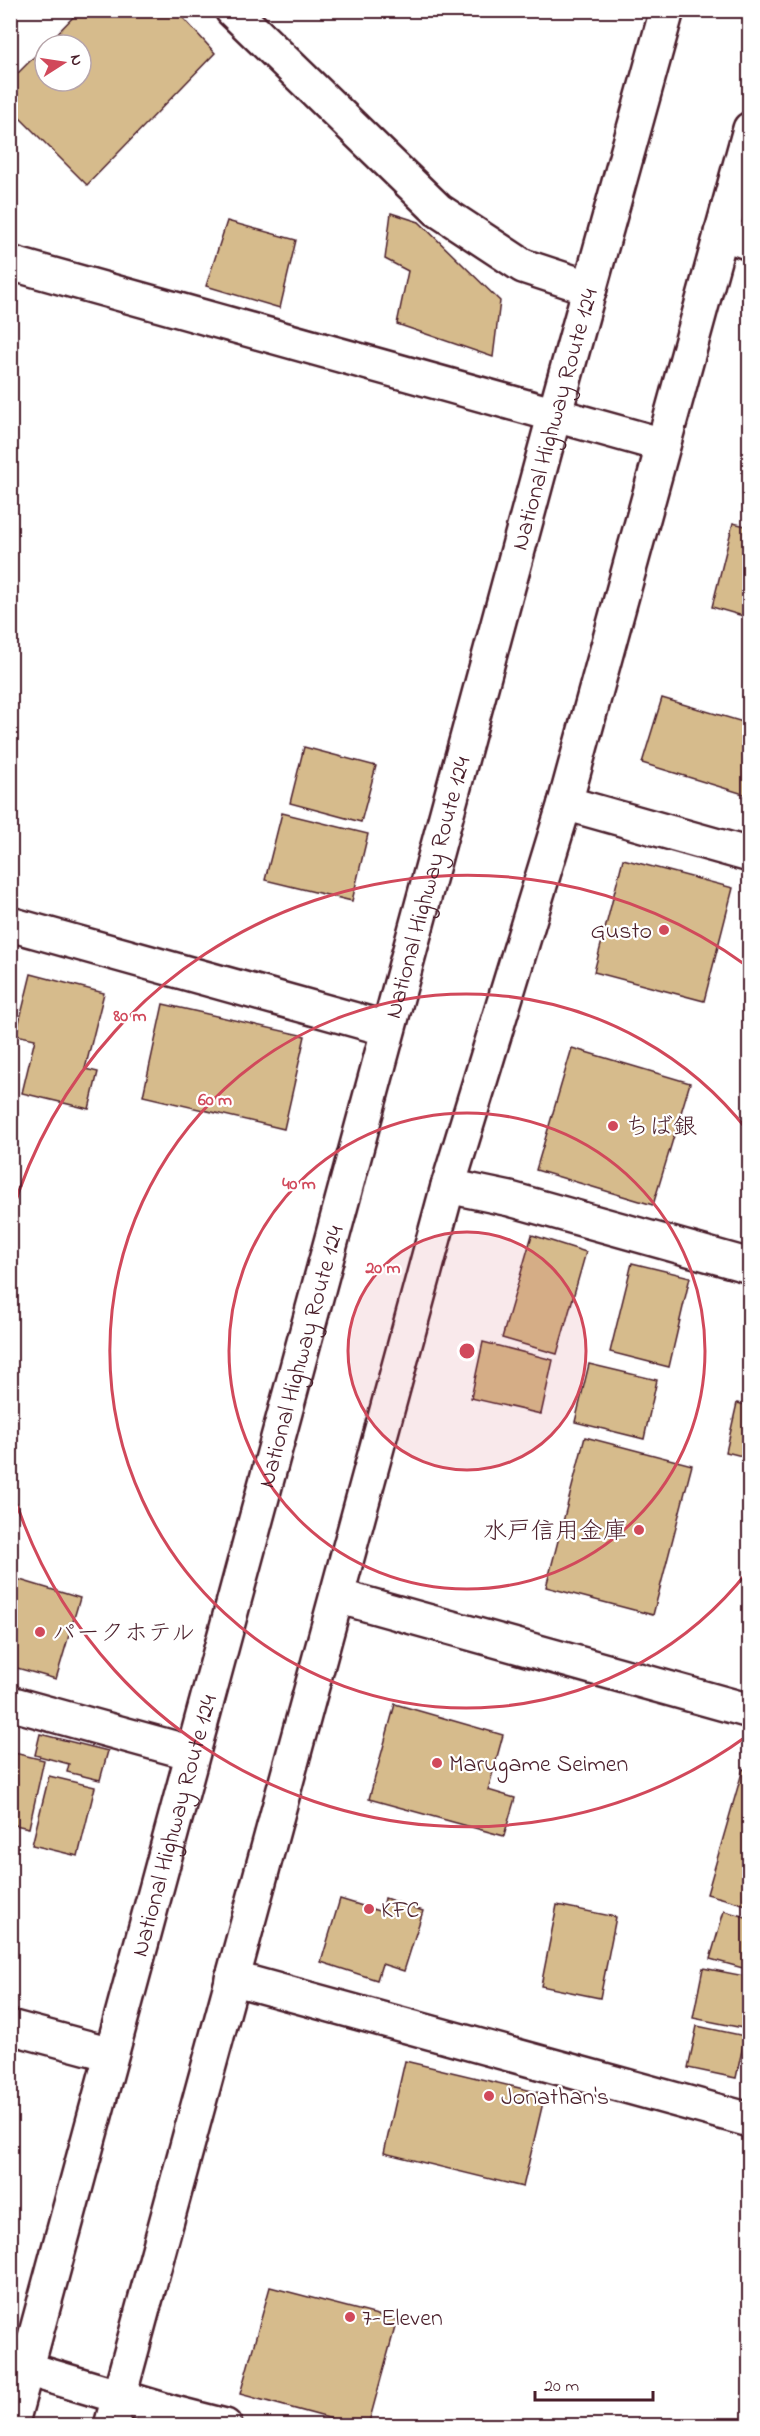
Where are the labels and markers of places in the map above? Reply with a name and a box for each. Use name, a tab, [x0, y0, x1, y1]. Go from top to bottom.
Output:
place label: Gusto	[591, 915, 652, 950]
marker: Gusto	[657, 923, 671, 937]
place label: ちば銀	[625, 1111, 697, 1146]
marker: ちば銀	[606, 1119, 620, 1133]
centre of rings	[457, 1341, 477, 1361]
place label: 水戸信用金庫	[483, 1515, 627, 1550]
marker: 水戸信用金庫	[632, 1523, 646, 1537]
place label: パークホテル	[52, 1617, 195, 1652]
marker: パークホテル	[33, 1625, 47, 1639]
place label: Marugame Seimen	[449, 1748, 628, 1783]
marker: Marugame Seimen	[430, 1756, 444, 1770]
place label: KFC	[381, 1894, 419, 1929]
marker: KFC	[362, 1902, 376, 1916]
place label: Jonathan's	[501, 2081, 609, 2116]
marker: Jonathan's	[482, 2089, 496, 2103]
place label: 7-Eleven	[362, 2302, 443, 2337]
marker: 7-Eleven	[343, 2310, 357, 2324]

